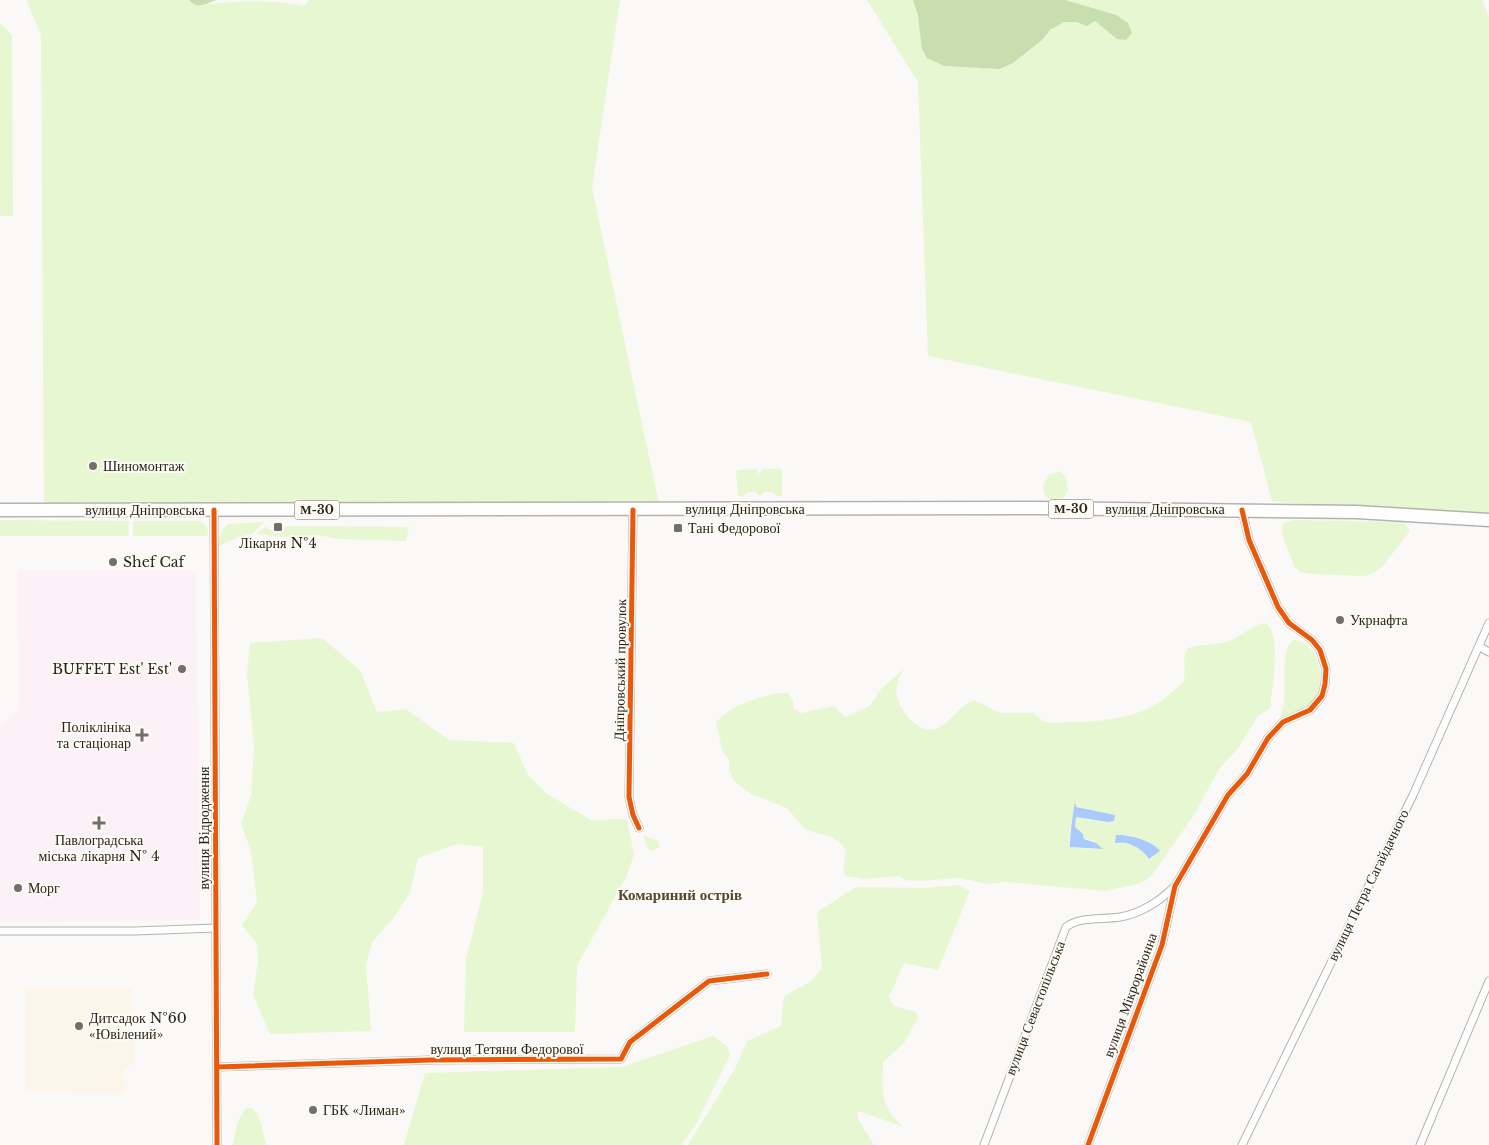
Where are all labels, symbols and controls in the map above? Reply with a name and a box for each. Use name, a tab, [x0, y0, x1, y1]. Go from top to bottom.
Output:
place label: Шиномонтаж	[103, 457, 185, 475]
marker: Шиномонтаж	[87, 460, 99, 472]
road number: М-30	[1048, 499, 1094, 518]
road number: М-30	[294, 500, 340, 520]
street label: вулиця Дніпровська	[685, 500, 805, 518]
street label: вулиця Дніпровська	[1105, 500, 1225, 518]
street label: вулиця Дніпровська	[85, 501, 205, 519]
place label: Тані Федорової	[688, 519, 781, 537]
marker: Лікарня №4	[272, 521, 284, 533]
marker: Тані Федорової	[672, 522, 684, 534]
place label: Лікарня №4	[239, 534, 317, 552]
place label: Shef Caf	[123, 553, 186, 571]
marker: Shef Caf	[107, 556, 119, 568]
street label: Дніпровський провулок	[610, 599, 630, 741]
place label: Укрнафта	[1350, 611, 1409, 629]
marker: Укрнафта	[1334, 614, 1346, 626]
place label: BUFFET Est' Est'	[52, 660, 172, 678]
marker: BUFFET Est' Est'	[176, 663, 188, 675]
place label: Поліклініка та стаціонар	[57, 718, 132, 752]
marker: Поліклініка та стаціонар	[135, 728, 149, 742]
street label: вулиця Відродження	[195, 766, 213, 890]
street label: вулиця Петра Сагайдачного	[1323, 806, 1413, 964]
marker: Павлоградська міська лікарня № 4	[92, 816, 106, 830]
place label: Павлоградська міська лікарня № 4	[39, 831, 160, 865]
place label: Морг	[28, 879, 60, 897]
marker: Морг	[12, 882, 24, 894]
district label: Комариний острів	[618, 885, 742, 904]
street label: вулиця Мікрорайонна	[1099, 930, 1161, 1060]
street label: вулиця Севастопільська	[1001, 937, 1069, 1078]
place label: Дитсадок №60 «Ювілений»	[89, 1009, 187, 1043]
marker: Дитсадок №60 «Ювілений»	[73, 1020, 85, 1032]
street label: вулиця Тетяни Федорової	[430, 1040, 584, 1058]
place label: ГБК «Лиман»	[323, 1101, 406, 1119]
marker: ГБК «Лиман»	[307, 1104, 319, 1116]

